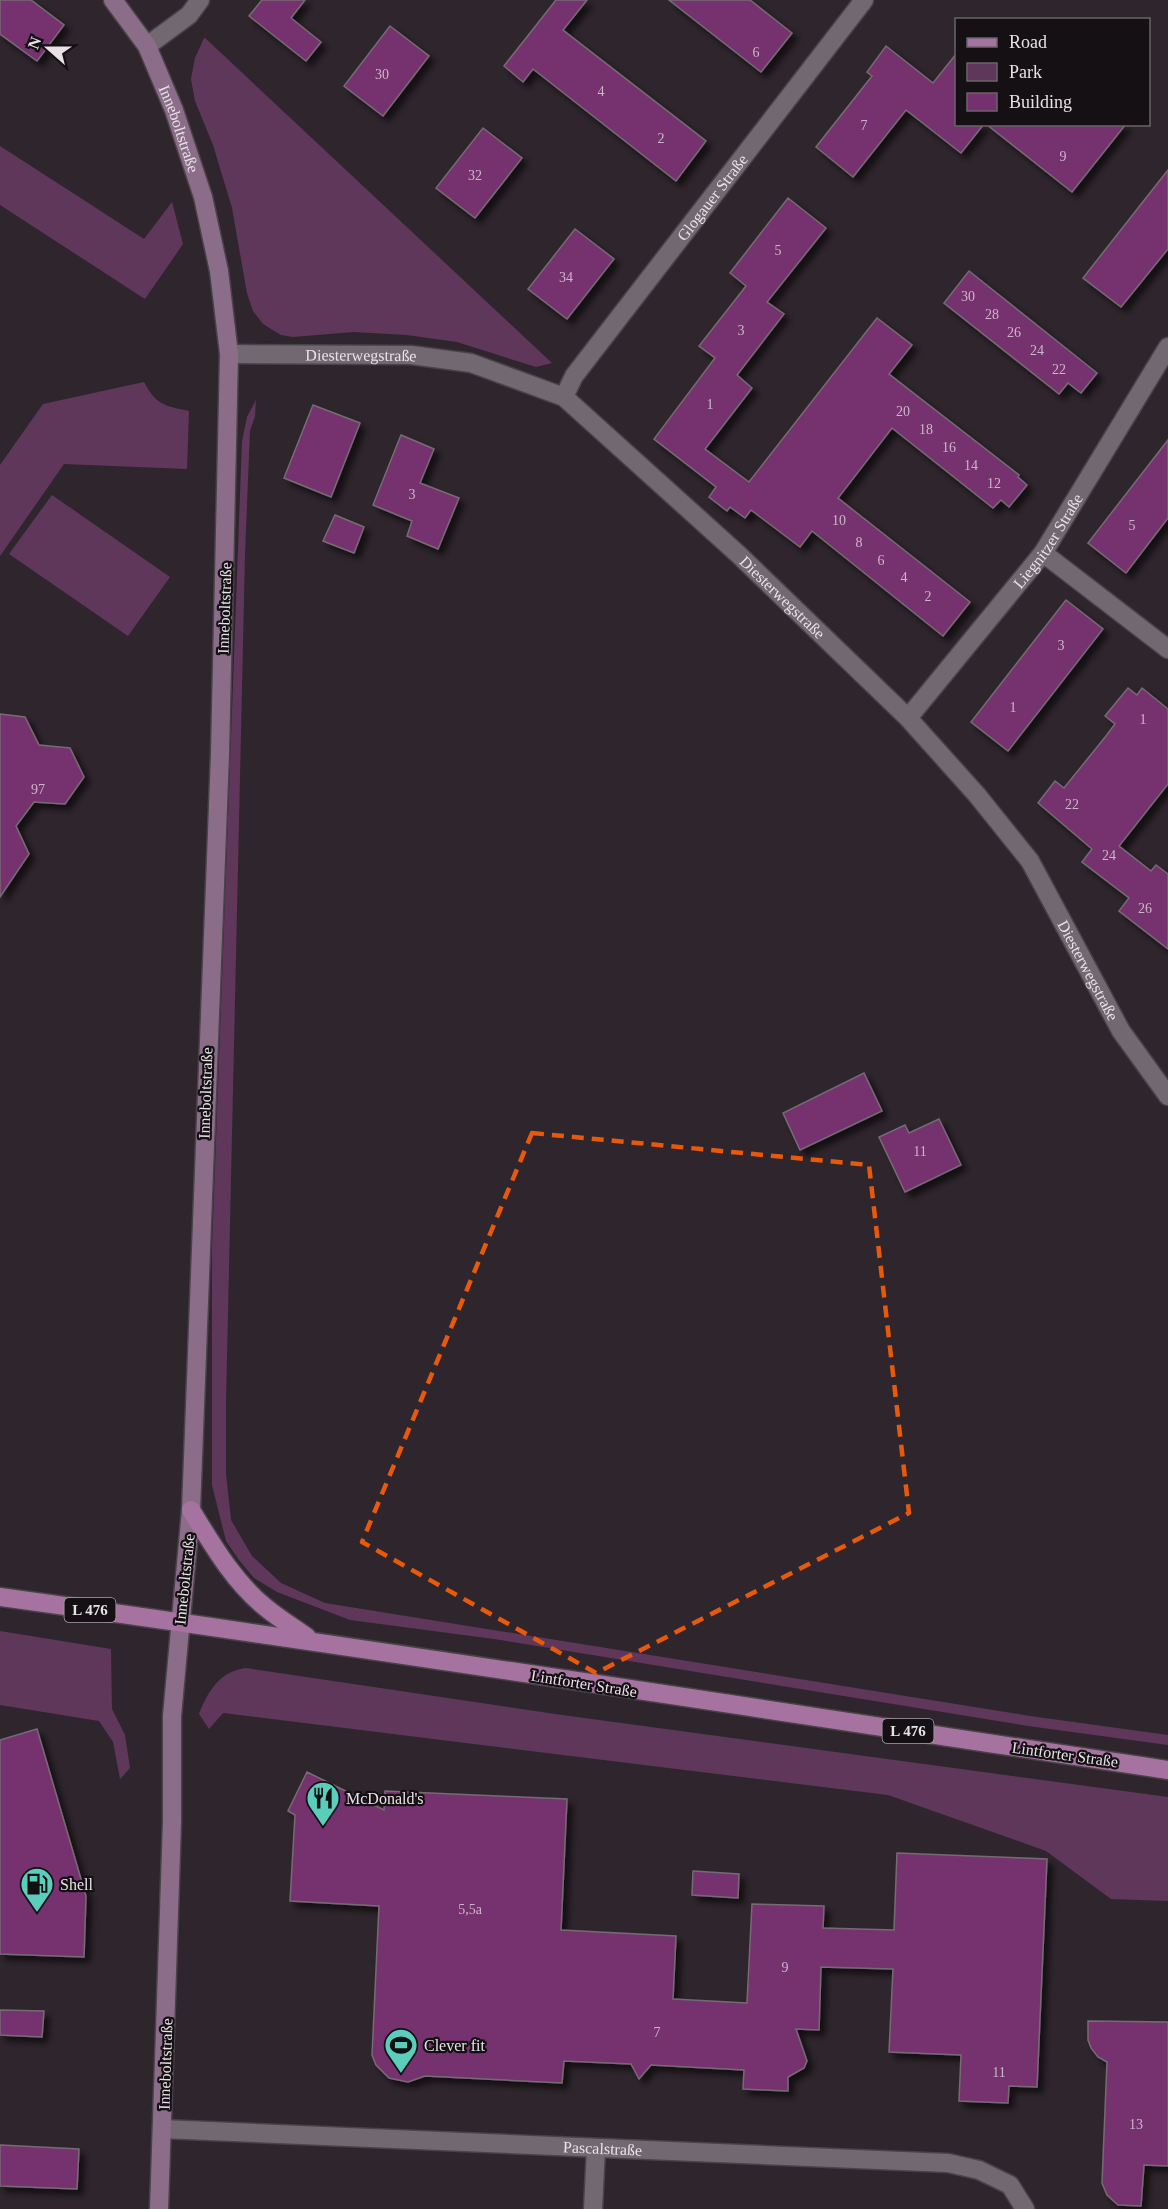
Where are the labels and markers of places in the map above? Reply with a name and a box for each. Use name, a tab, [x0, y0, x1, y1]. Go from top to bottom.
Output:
restaurant icon: McDonald's	[305, 1780, 341, 1827]
place label: McDonald's	[346, 1790, 424, 1807]
fuel station icon: Shell	[19, 1866, 55, 1913]
place label: Shell	[60, 1876, 93, 1893]
sports icon: Clever fit	[383, 2027, 419, 2074]
place label: Clever fit	[424, 2037, 485, 2054]

